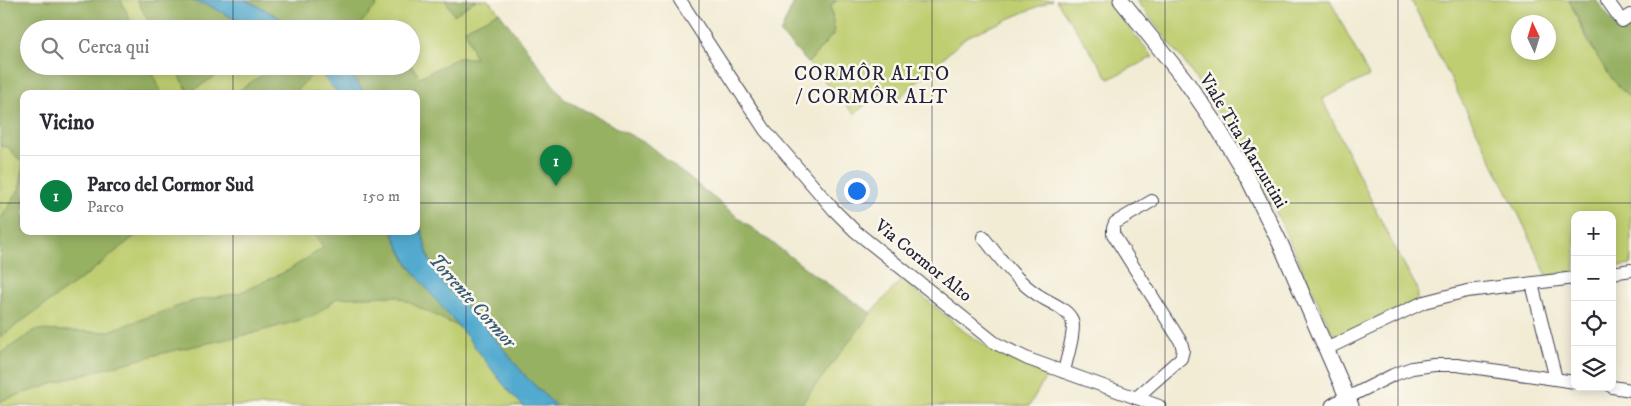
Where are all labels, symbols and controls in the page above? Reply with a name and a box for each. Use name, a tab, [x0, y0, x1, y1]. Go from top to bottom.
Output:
north arrow	[1511, 15, 1556, 60]
search box	[20, 20, 420, 75]
icon: search	[38, 34, 66, 62]
text: Cerca qui	[78, 36, 149, 59]
district label: CORMÔR ALTO / CORMÔR ALT	[794, 62, 950, 110]
street label: Viale Tita Marzuttini	[1194, 69, 1292, 212]
text: Vicino	[40, 110, 94, 136]
pin: 1	[540, 145, 572, 186]
text: Parco del Cormor Sud	[87, 174, 254, 197]
your location	[844, 178, 870, 204]
text: 1	[53, 186, 59, 206]
text: 150 m	[362, 186, 400, 206]
text: Parco	[87, 197, 124, 217]
map controls	[1571, 211, 1616, 391]
button: +	[1571, 211, 1616, 256]
street label: Via Cormor Alto	[869, 214, 976, 307]
water label: Torrente Cormor	[424, 249, 522, 354]
button: −	[1571, 256, 1616, 301]
button: locate	[1571, 301, 1616, 346]
button: layers	[1571, 346, 1616, 391]

